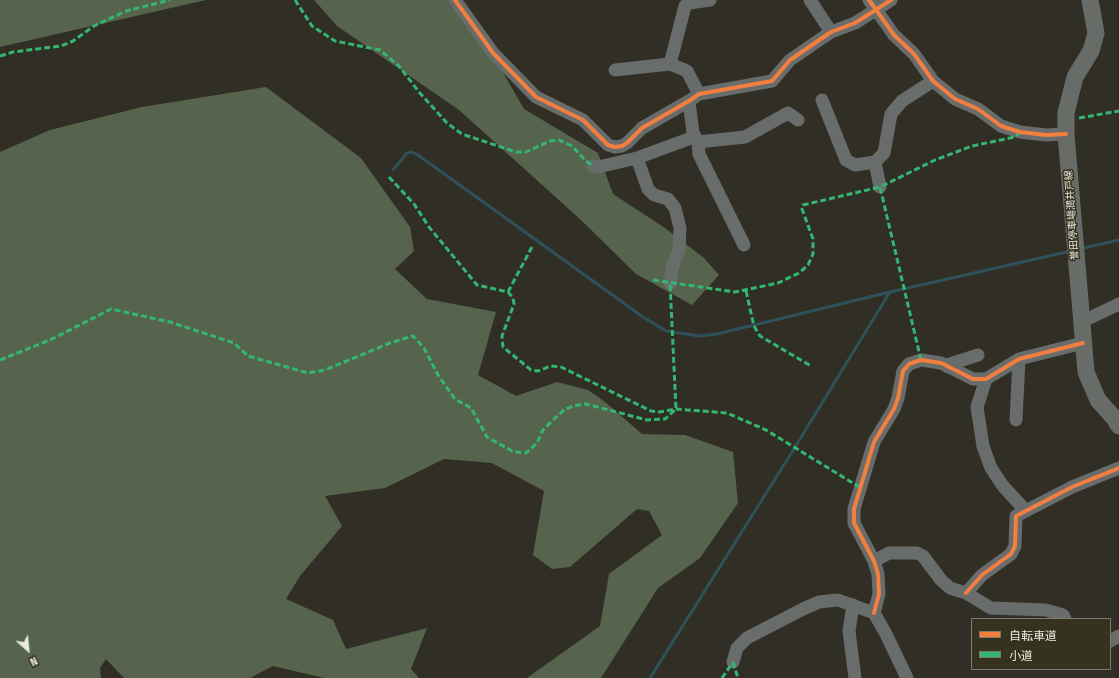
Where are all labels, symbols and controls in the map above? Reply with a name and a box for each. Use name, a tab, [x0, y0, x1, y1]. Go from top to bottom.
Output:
street label: 誉田停車場潤井戸線	[1063, 170, 1081, 260]
legend	[971, 618, 1111, 670]
text: 自転車道	[1009, 629, 1057, 643]
north arrow	[8, 630, 48, 670]
text: 小道	[1009, 649, 1033, 663]
text: N	[28, 654, 40, 668]

